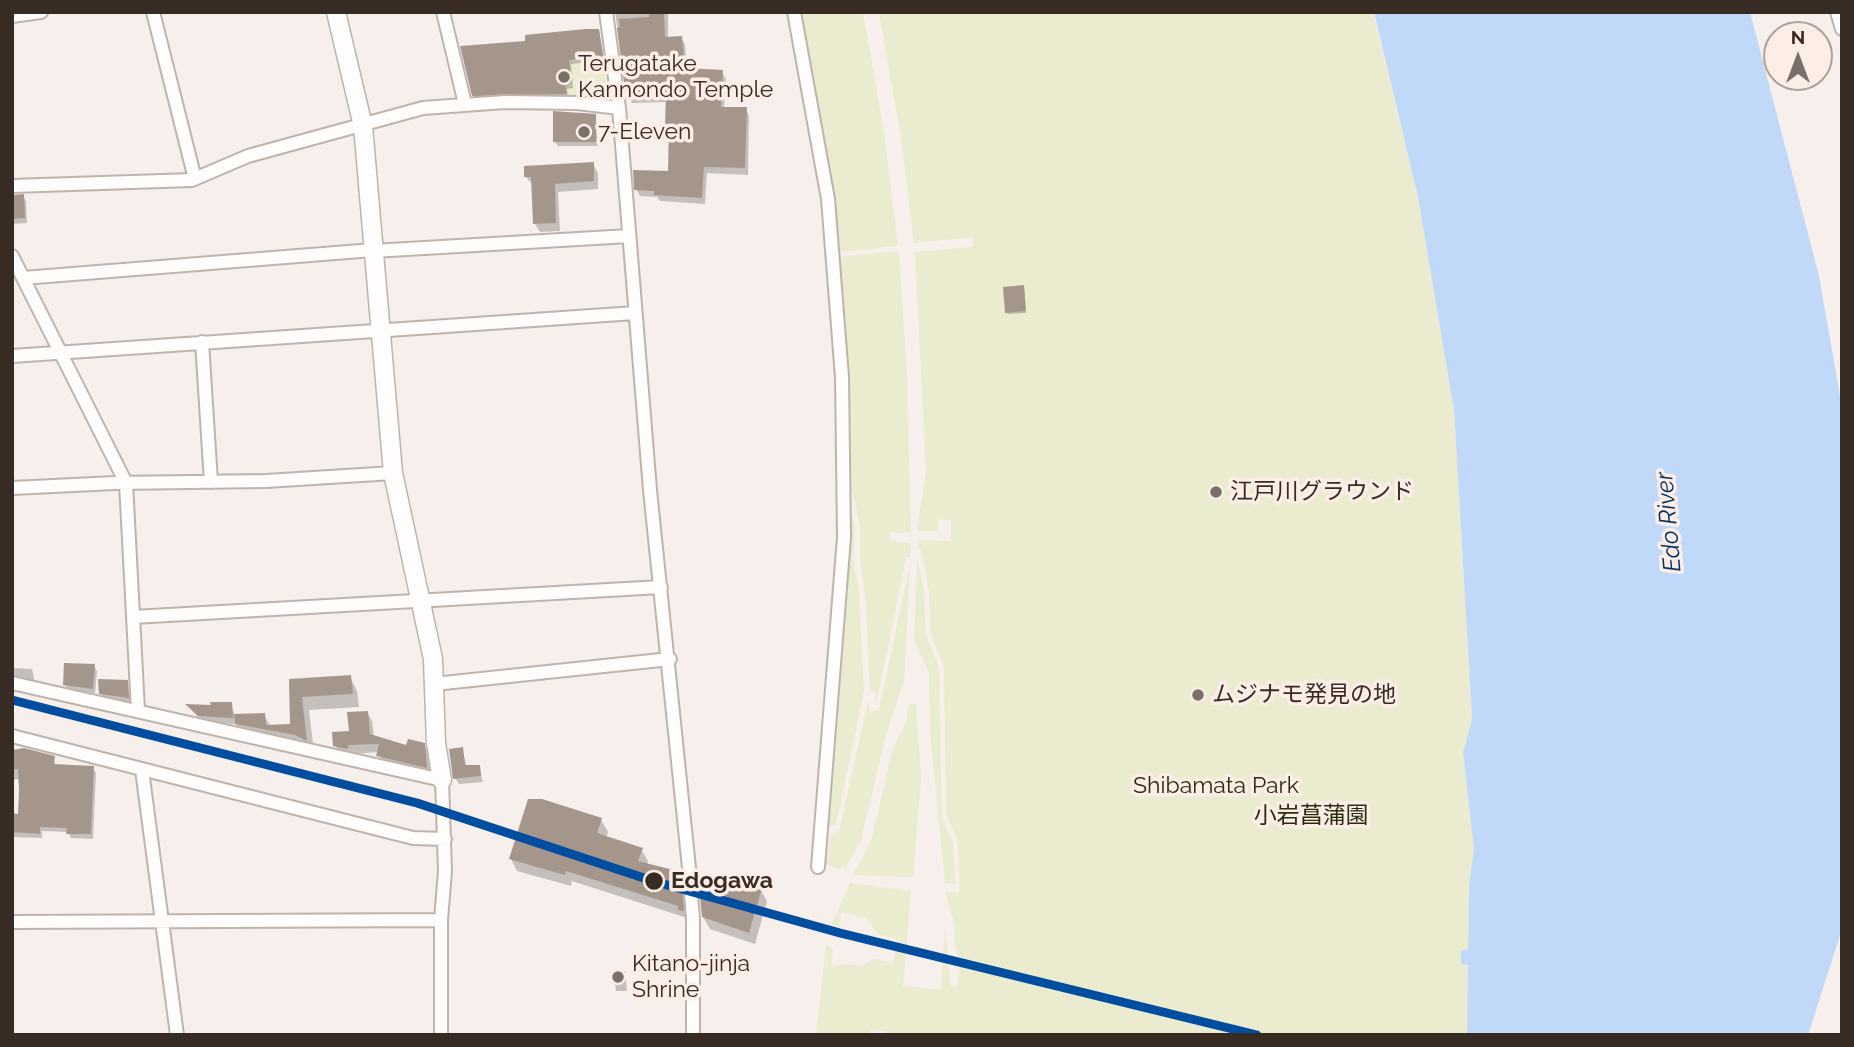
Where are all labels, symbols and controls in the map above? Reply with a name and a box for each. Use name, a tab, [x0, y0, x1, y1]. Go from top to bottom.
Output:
north arrow	[1763, 21, 1833, 91]
text: N	[1791, 26, 1805, 48]
place label: Terugatake Kannondo Temple	[578, 50, 773, 104]
marker: Terugatake Kannondo Temple	[556, 69, 572, 85]
place label: 7-Eleven	[598, 118, 692, 146]
marker: 7-Eleven	[576, 124, 592, 140]
water label: Edo River	[1650, 471, 1688, 573]
place label: 江戸川グラウンド	[1230, 478, 1414, 506]
marker: 江戸川グラウンド	[1208, 484, 1224, 500]
place label: ムジナモ発見の地	[1212, 681, 1396, 709]
marker: ムジナモ発見の地	[1190, 687, 1206, 703]
park label: Shibamata Park	[1133, 772, 1299, 800]
park label: 小岩菖蒲園	[1254, 802, 1368, 830]
place label: Edogawa	[671, 867, 773, 895]
marker: Edogawa	[643, 870, 665, 892]
place label: Kitano-jinja Shrine	[632, 950, 750, 1004]
marker: Kitano-jinja Shrine	[610, 969, 626, 985]

